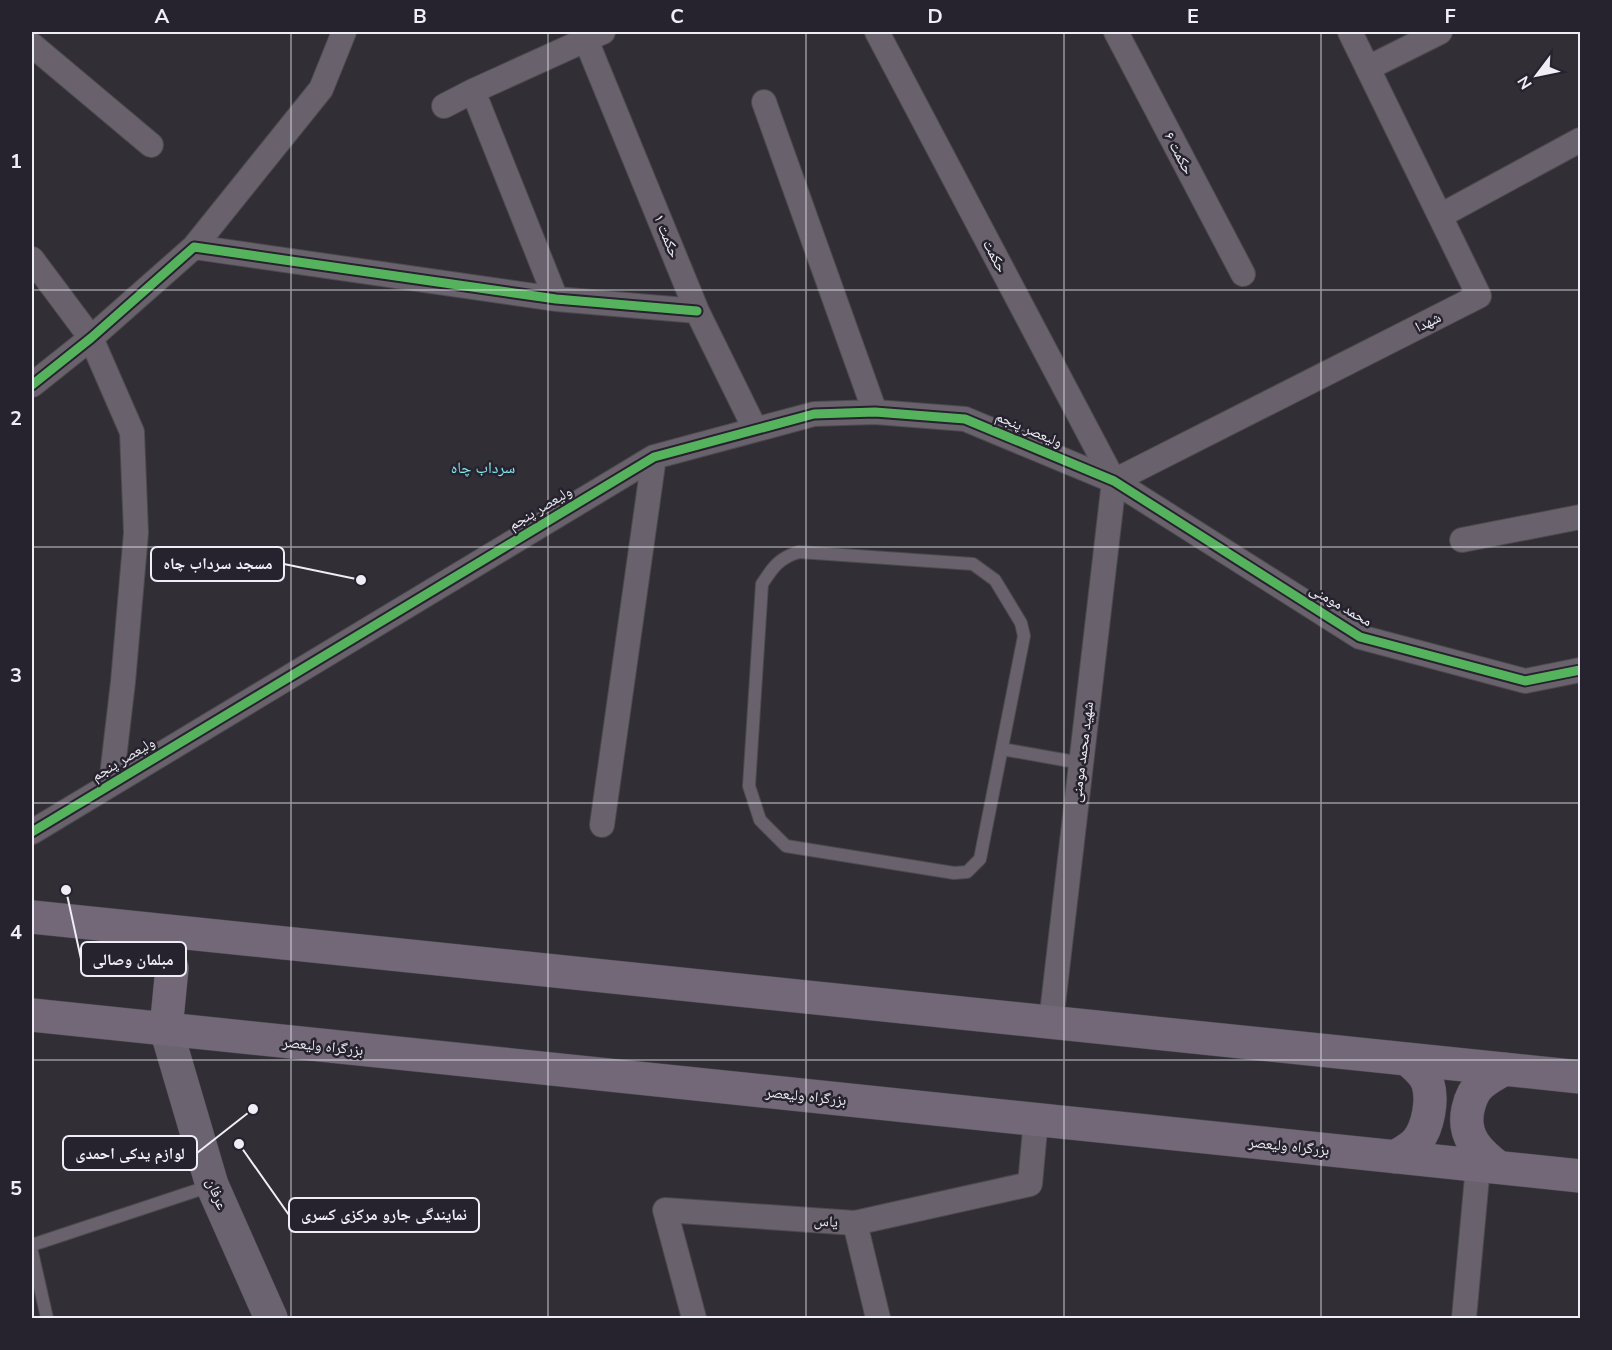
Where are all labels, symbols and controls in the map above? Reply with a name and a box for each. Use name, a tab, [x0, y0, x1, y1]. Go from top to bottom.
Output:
text: A	[155, 3, 170, 30]
text: B	[413, 3, 427, 30]
text: C	[670, 3, 684, 30]
text: D	[927, 3, 943, 30]
text: E	[1187, 3, 1199, 30]
text: F	[1444, 3, 1456, 30]
north arrow	[1507, 45, 1567, 105]
text: N	[1513, 72, 1538, 93]
street label: حکمت ۶	[1159, 128, 1199, 178]
text: 1	[10, 148, 22, 175]
street label: حکمت ۱	[649, 211, 685, 261]
street label: حکمت	[978, 236, 1012, 276]
street label: شهدا	[1412, 307, 1444, 337]
text: 2	[10, 405, 22, 432]
street label: ولیعصر پنجم	[992, 406, 1066, 452]
district label: سرداب چاه	[451, 457, 515, 479]
street label: ولیعصر پنجم	[504, 481, 576, 535]
callout: مسجد سرداب چاه	[151, 547, 284, 581]
text: مسجد سرداب چاه	[163, 553, 273, 575]
street label: محمد مومنی	[1306, 579, 1376, 631]
text: 3	[10, 662, 22, 689]
street label: شهید محمد مومنی	[1066, 700, 1098, 804]
street label: ولیعصر پنجم	[87, 732, 159, 786]
text: 4	[10, 919, 22, 946]
callout: مبلمان وصالی	[81, 942, 186, 976]
text: مبلمان وصالی	[92, 949, 174, 971]
street label: بزرگراه ولیعصر	[281, 1032, 365, 1060]
street label: بزرگراه ولیعصر	[764, 1082, 848, 1110]
street label: بزرگراه ولیعصر	[1247, 1132, 1331, 1160]
callout: لوازم یدکی احمدی	[63, 1136, 197, 1170]
text: لوازم یدکی احمدی	[75, 1143, 185, 1165]
text: 5	[10, 1175, 22, 1202]
street label: عرفان	[202, 1175, 233, 1213]
callout: نمایندگی جارو مرکزی کسری	[289, 1198, 479, 1232]
text: نمایندگی جارو مرکزی کسری	[301, 1204, 467, 1226]
street label: یاس	[813, 1210, 839, 1232]

